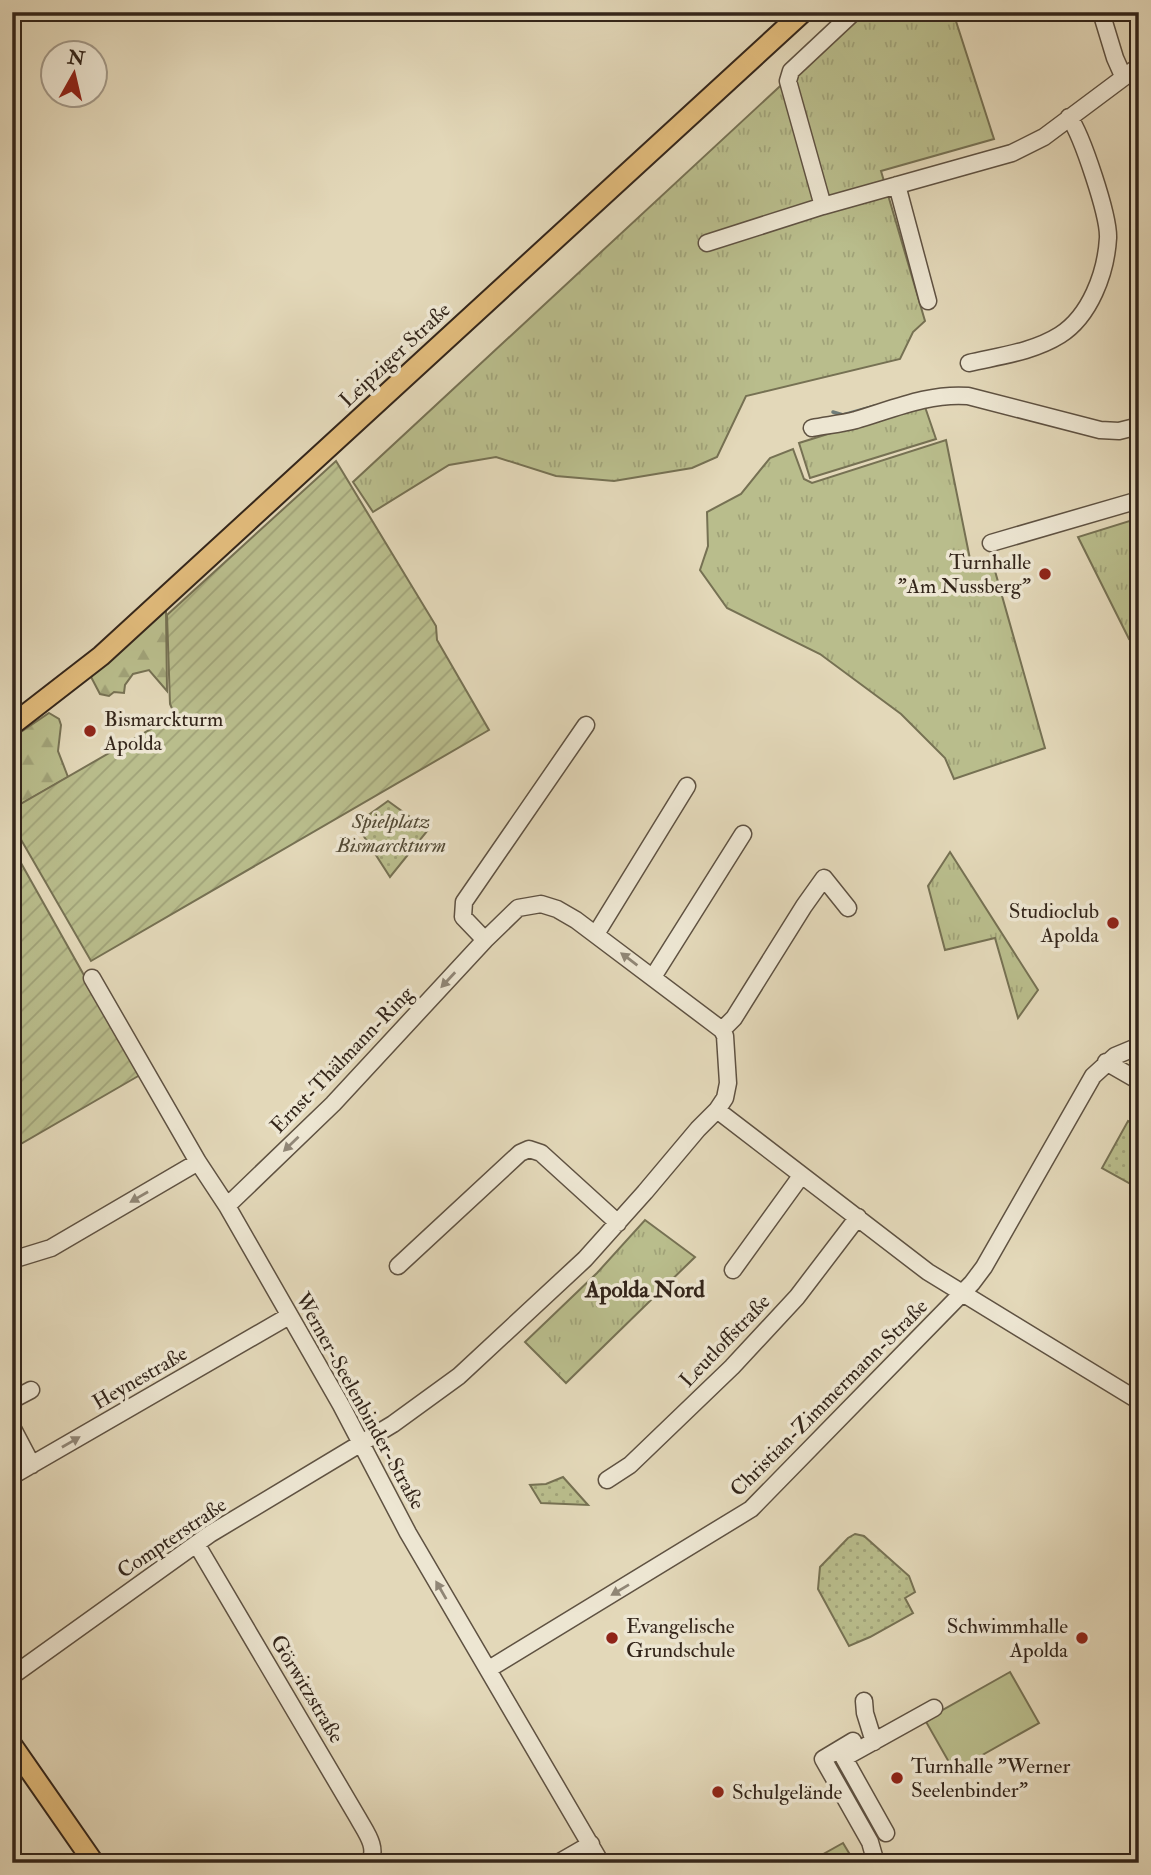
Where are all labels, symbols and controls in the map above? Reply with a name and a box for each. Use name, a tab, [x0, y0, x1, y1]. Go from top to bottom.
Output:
north arrow	[38, 38, 108, 108]
text: N	[65, 45, 87, 71]
street label: Leipziger Straße	[334, 296, 456, 413]
place label: Turnhalle "Am Nussberg"	[897, 549, 1031, 600]
marker: Turnhalle "Am Nussberg"	[1037, 566, 1053, 582]
place label: Bismarckturm Apolda	[103, 706, 223, 757]
marker: Bismarckturm Apolda	[82, 723, 98, 739]
park label: Spielplatz Bismarckturm	[335, 808, 446, 859]
place label: Studioclub Apolda	[1009, 898, 1099, 949]
marker: Studioclub Apolda	[1105, 915, 1121, 931]
one-way arrow	[620, 952, 638, 966]
one-way arrow	[440, 971, 456, 989]
street label: Ernst-Thälmann-Ring	[265, 980, 420, 1139]
one-way arrow	[283, 1136, 300, 1153]
one-way arrow	[129, 1191, 148, 1203]
district label: Apolda Nord	[584, 1275, 705, 1305]
street label: Werner-Seelenbinder-Straße	[289, 1287, 431, 1514]
street label: Leutloffstraße	[674, 1288, 776, 1393]
street label: Christian-Zimmermann-Straße	[724, 1293, 934, 1503]
street label: Heynestraße	[88, 1340, 192, 1416]
one-way arrow	[62, 1436, 81, 1448]
street label: Compterstraße	[112, 1491, 232, 1585]
one-way arrow	[435, 1580, 447, 1599]
one-way arrow	[610, 1584, 629, 1596]
place label: Evangelische Grundschule	[626, 1613, 735, 1664]
place label: Schwimmhalle Apolda	[947, 1613, 1068, 1664]
street label: Görwitzstraße	[264, 1630, 350, 1748]
marker: Evangelische Grundschule	[604, 1630, 620, 1646]
marker: Schwimmhalle Apolda	[1074, 1630, 1090, 1646]
place label: Turnhalle "Werner Seelenbinder"	[911, 1753, 1070, 1804]
marker: Turnhalle "Werner Seelenbinder"	[889, 1770, 905, 1786]
place label: Schulgelände	[732, 1779, 842, 1806]
marker: Schulgelände	[710, 1784, 726, 1800]

